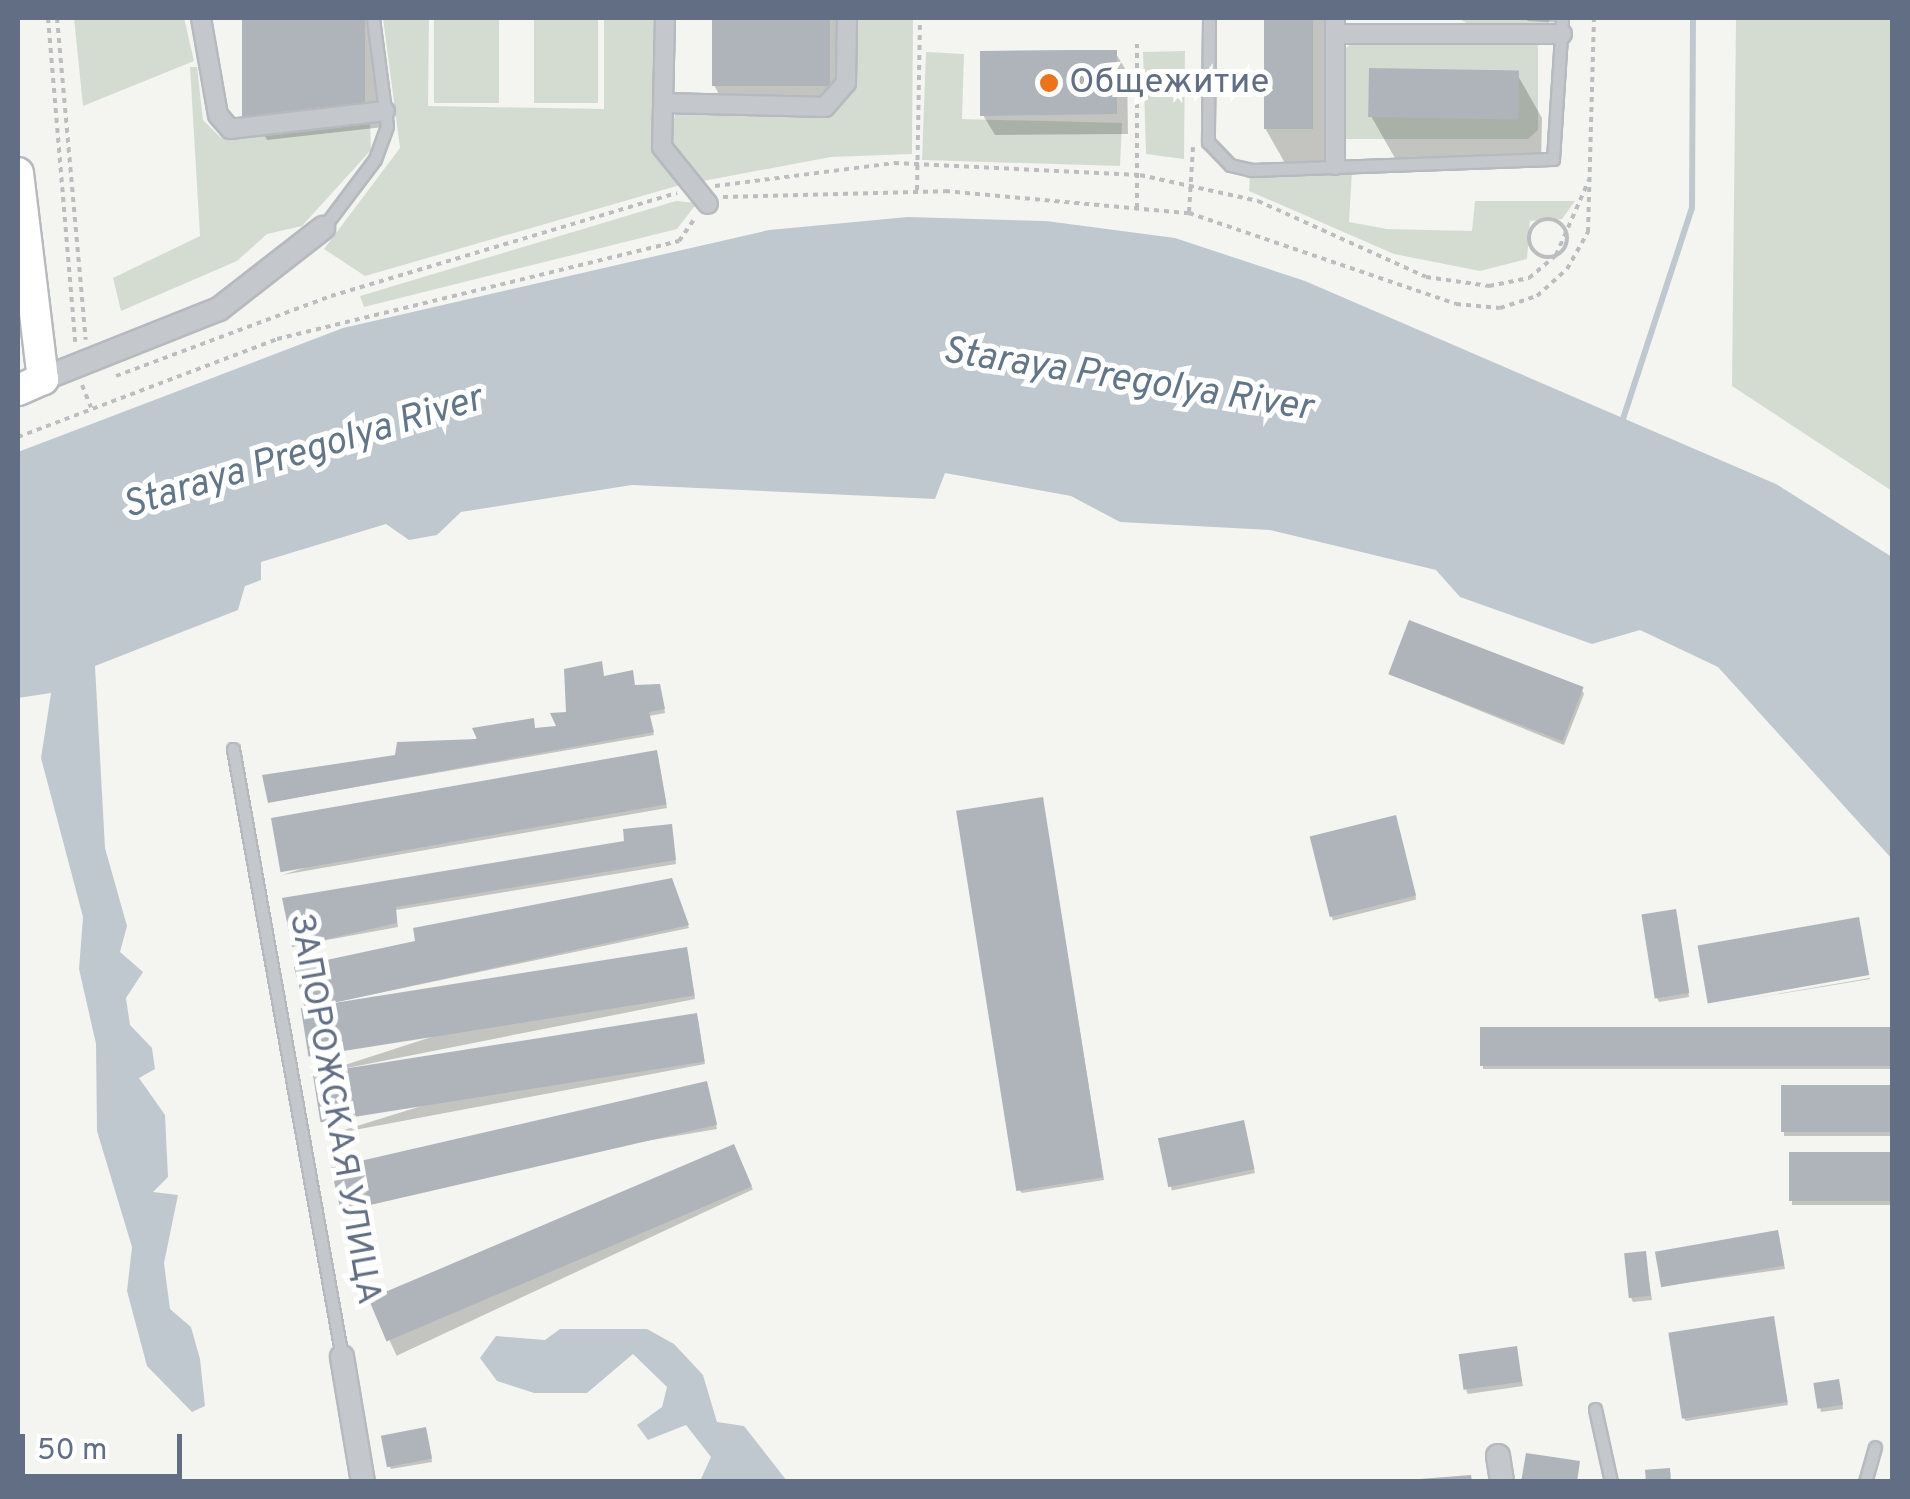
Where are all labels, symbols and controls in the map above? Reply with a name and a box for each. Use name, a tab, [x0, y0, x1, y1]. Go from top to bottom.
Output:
place label: Общежитие	[1069, 62, 1269, 104]
marker: Общежитие	[1038, 72, 1060, 94]
water label: Staraya Pregolya River	[939, 329, 1315, 433]
water label: Staraya Pregolya River	[118, 378, 488, 530]
street label: ЗАПОРОЖСКАЯ УЛИЦА	[279, 910, 389, 1308]
scale bar	[25, 1414, 188, 1476]
text: 50 m	[37, 1433, 107, 1470]

